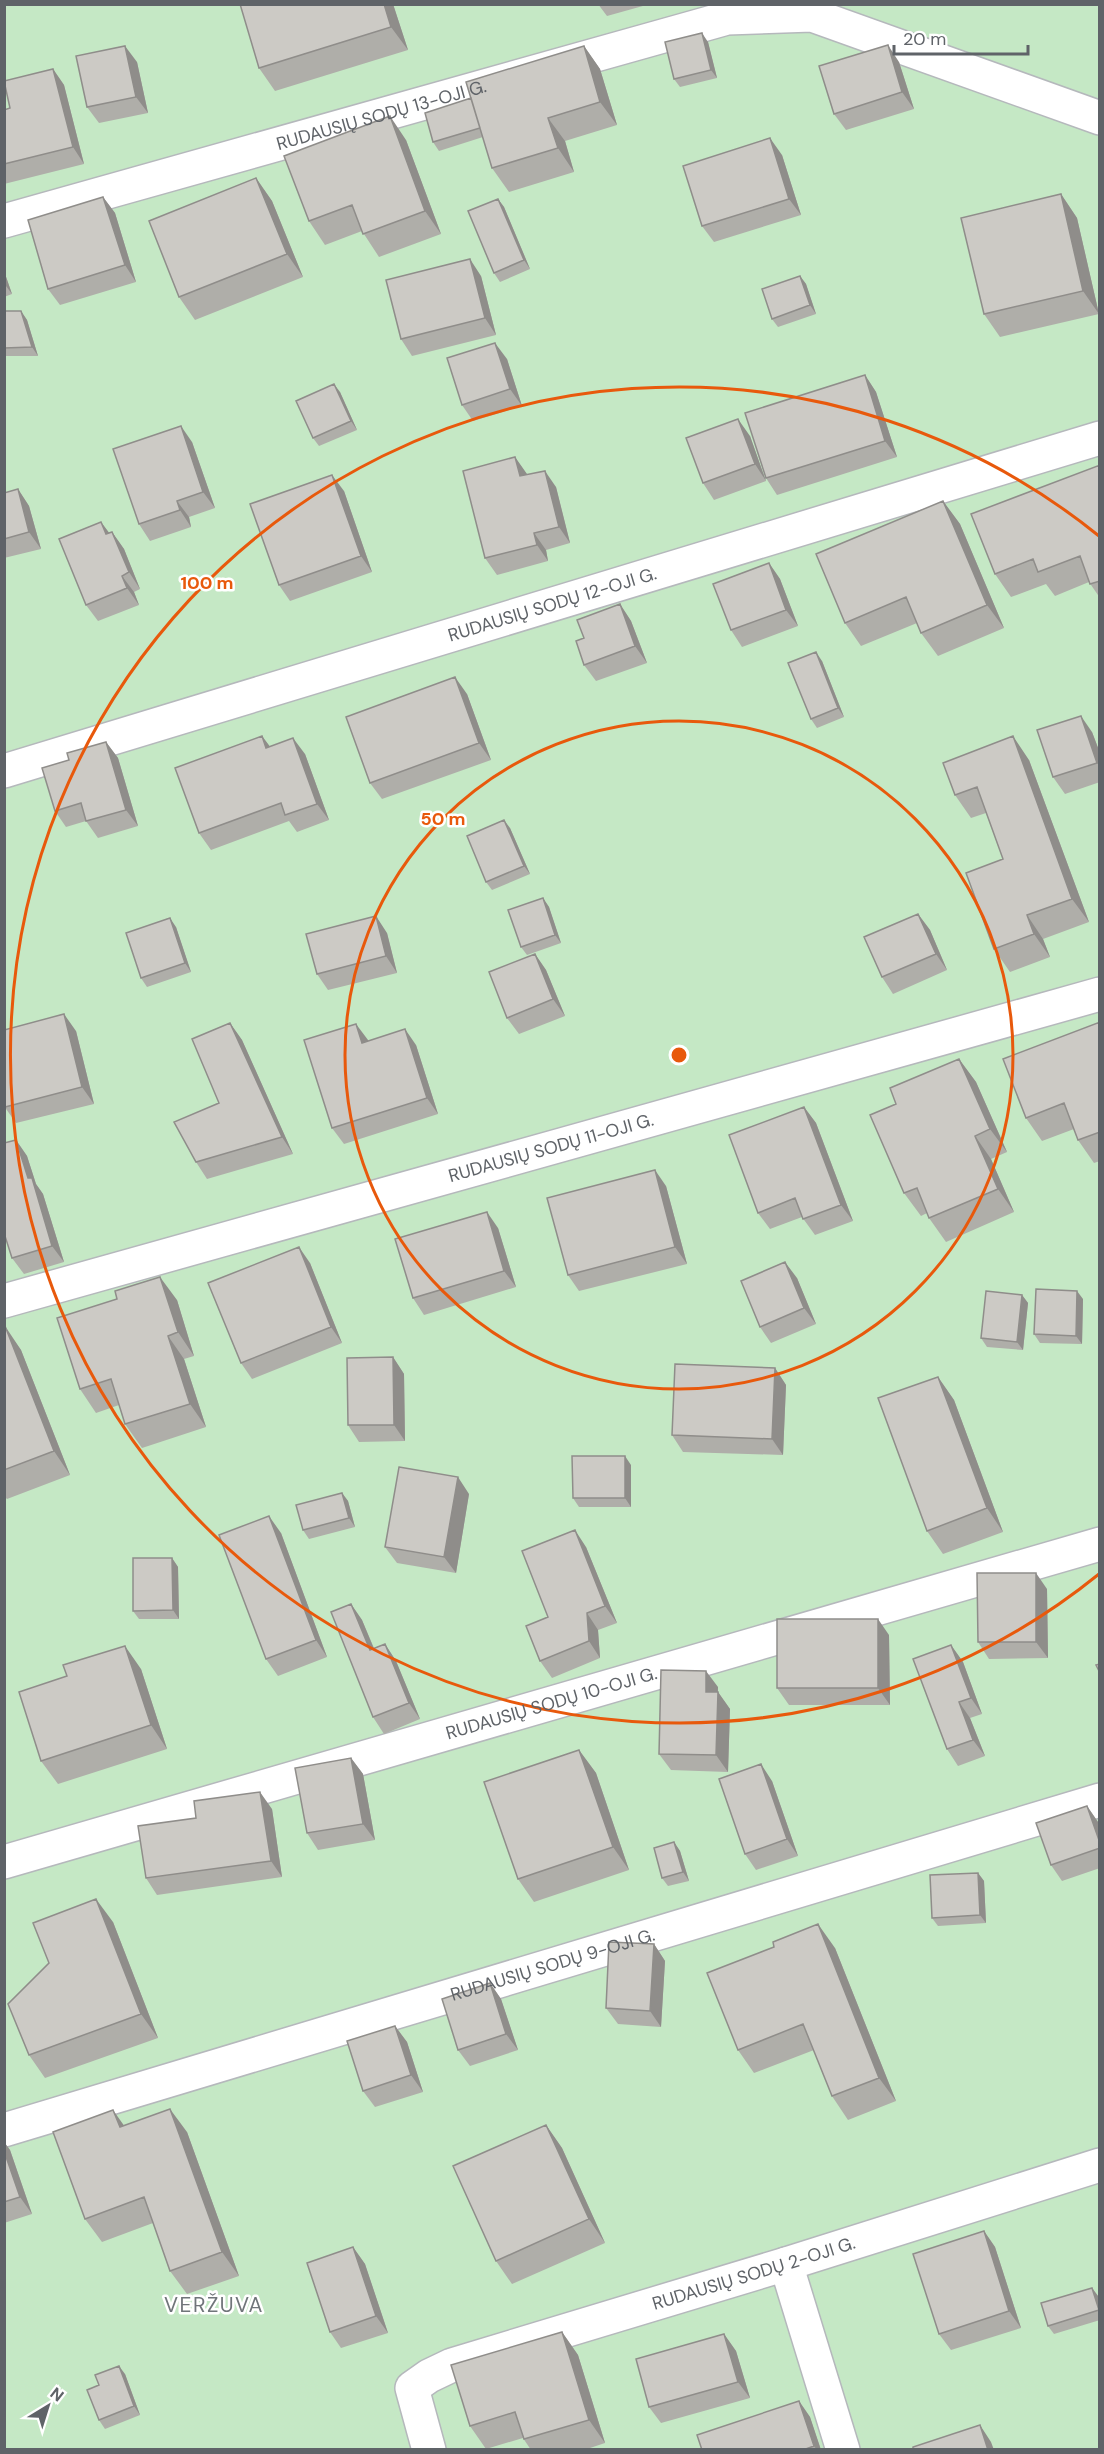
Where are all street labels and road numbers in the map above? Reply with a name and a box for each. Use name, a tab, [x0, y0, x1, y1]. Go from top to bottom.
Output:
street label: RUDAUSIŲ SODŲ 13-OJI G.	[274, 74, 489, 156]
street label: RUDAUSIŲ SODŲ 12-OJI G.	[445, 561, 659, 647]
street label: RUDAUSIŲ SODŲ 11-OJI G.	[446, 1108, 656, 1188]
street label: RUDAUSIŲ SODŲ 10-OJI G.	[443, 1661, 660, 1745]
street label: RUDAUSIŲ SODŲ 9-OJI G.	[448, 1923, 658, 2007]
street label: RUDAUSIŲ SODŲ 2-OJI G.	[649, 2231, 858, 2316]

